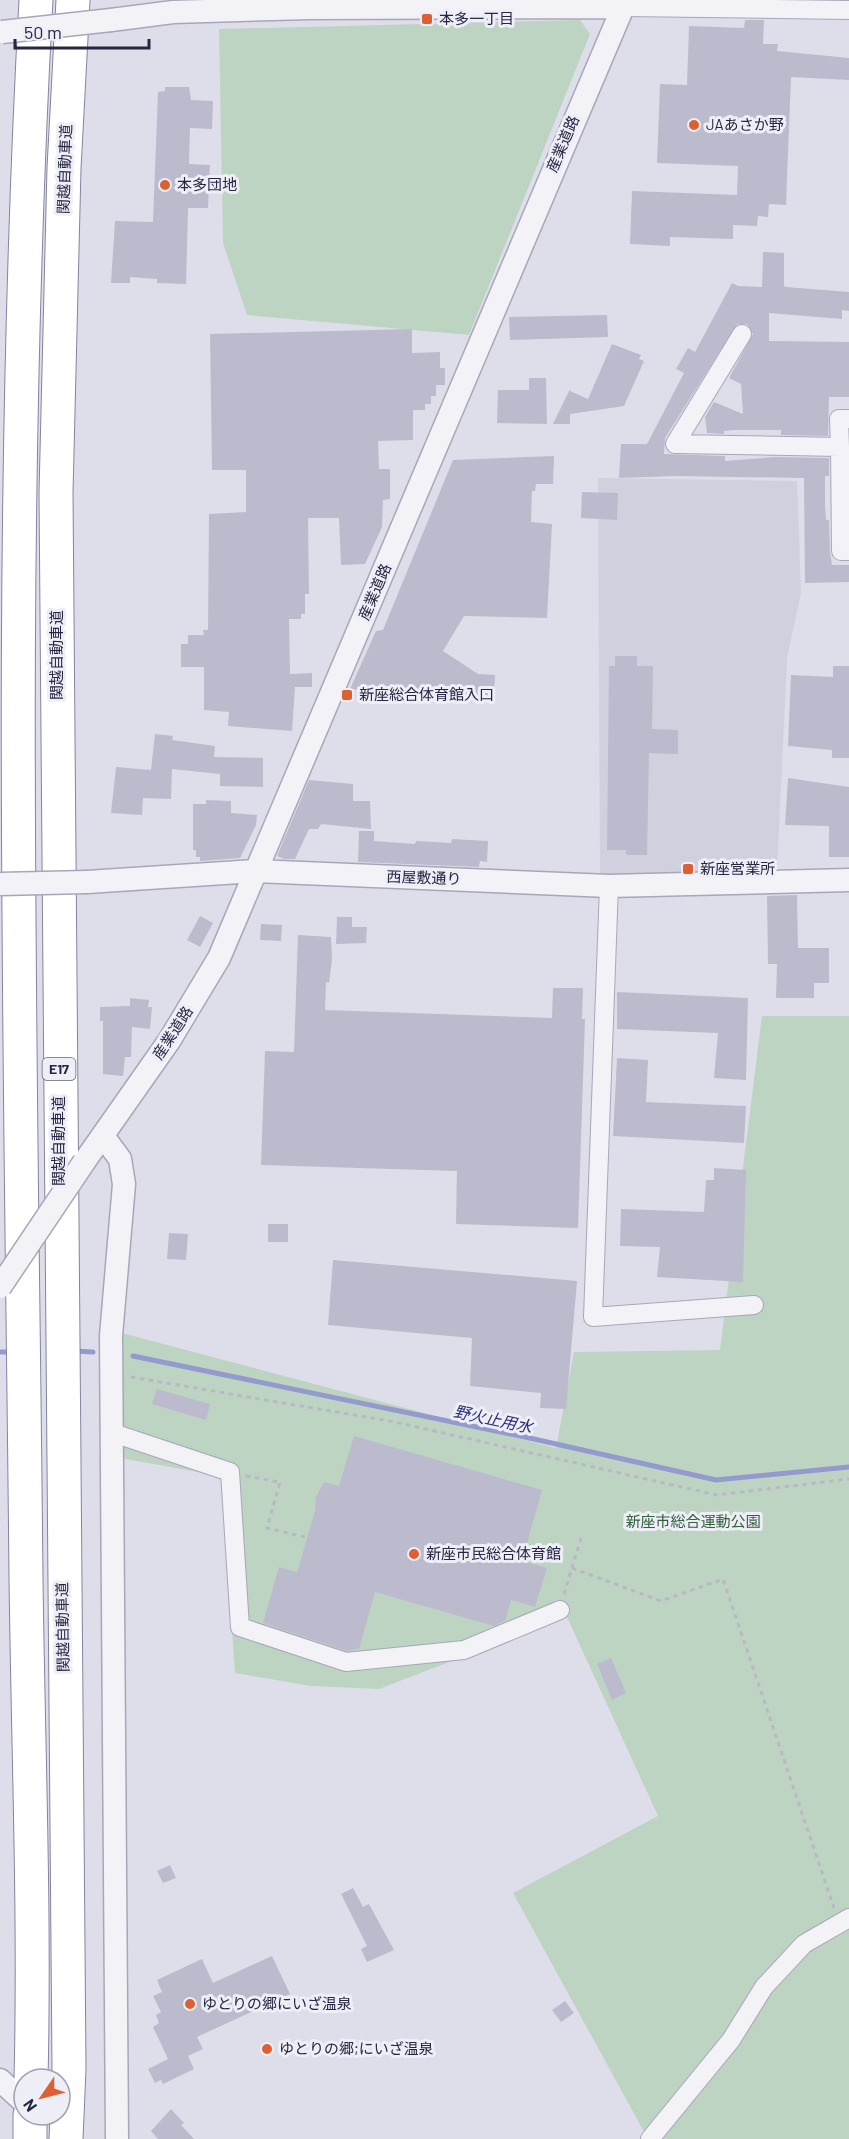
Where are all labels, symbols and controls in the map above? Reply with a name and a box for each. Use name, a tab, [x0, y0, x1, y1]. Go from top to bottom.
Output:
place label: 本多一丁目	[439, 9, 514, 27]
scale bar	[15, 12, 148, 50]
marker: 本多一丁目	[420, 12, 434, 26]
text: 50 m	[24, 21, 62, 43]
street label: 産業道路	[542, 112, 582, 175]
place label: JAあさか野	[706, 115, 784, 133]
marker: JAあさか野	[687, 118, 701, 132]
street label: 関越自動車道	[53, 124, 75, 214]
place label: 本多団地	[177, 175, 237, 193]
marker: 本多団地	[158, 178, 172, 192]
street label: 産業道路	[354, 560, 394, 623]
street label: 関越自動車道	[47, 610, 65, 700]
place label: 新座総合体育館入口	[359, 685, 494, 703]
marker: 新座総合体育館入口	[340, 688, 354, 702]
place label: 新座営業所	[700, 859, 775, 877]
marker: 新座営業所	[681, 862, 695, 876]
street label: 西屋敷通り	[386, 867, 462, 887]
street label: 産業道路	[148, 1002, 196, 1063]
road number: E17	[42, 1058, 76, 1080]
street label: 関越自動車道	[49, 1096, 67, 1186]
water label: 野火止用水	[452, 1401, 536, 1437]
park label: 新座市総合運動公園	[625, 1512, 761, 1530]
place label: 新座市民総合体育館	[426, 1544, 561, 1562]
marker: 新座市民総合体育館	[407, 1547, 421, 1561]
street label: 関越自動車道	[52, 1582, 72, 1672]
place label: ゆとりの郷にいざ温泉	[202, 1994, 352, 2012]
marker: ゆとりの郷にいざ温泉	[183, 1997, 197, 2011]
place label: ゆとりの郷;にいざ温泉	[279, 2039, 434, 2057]
marker: ゆとりの郷;にいざ温泉	[260, 2042, 274, 2056]
north arrow	[12, 2067, 72, 2127]
text: N	[18, 2096, 40, 2116]

